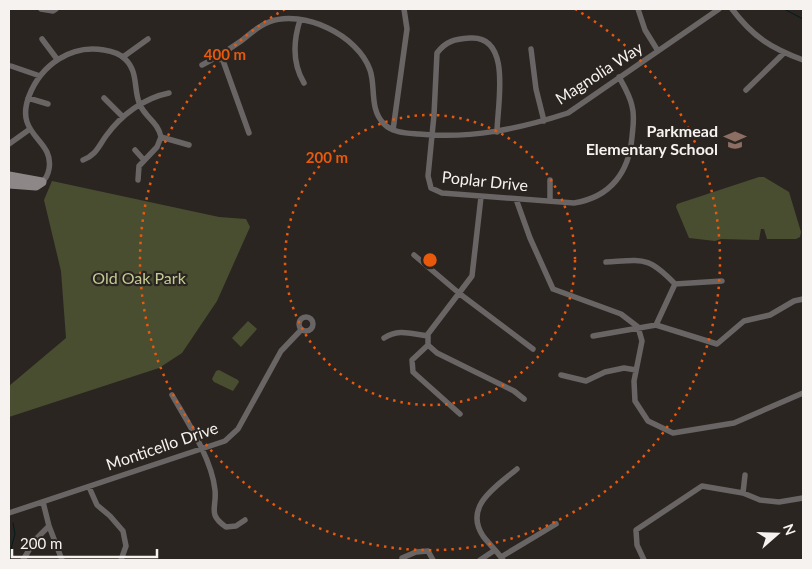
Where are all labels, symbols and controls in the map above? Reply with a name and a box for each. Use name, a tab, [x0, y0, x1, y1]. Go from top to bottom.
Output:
street label: Magnolia Way	[552, 37, 646, 108]
text: 400 m	[204, 45, 246, 63]
place label: Parkmead Elementary School	[586, 121, 718, 158]
school or university icon: Parkmead Elementary School	[722, 127, 748, 153]
text: 200 m	[306, 148, 348, 166]
street label: Poplar Drive	[441, 167, 529, 194]
centre of rings	[421, 251, 439, 269]
park label: Old Oak Park	[92, 268, 187, 287]
street label: Monticello Drive	[103, 417, 220, 474]
north arrow	[752, 509, 802, 559]
text: N	[780, 521, 800, 537]
scale bar	[12, 526, 158, 558]
text: 200 m	[20, 534, 62, 552]

